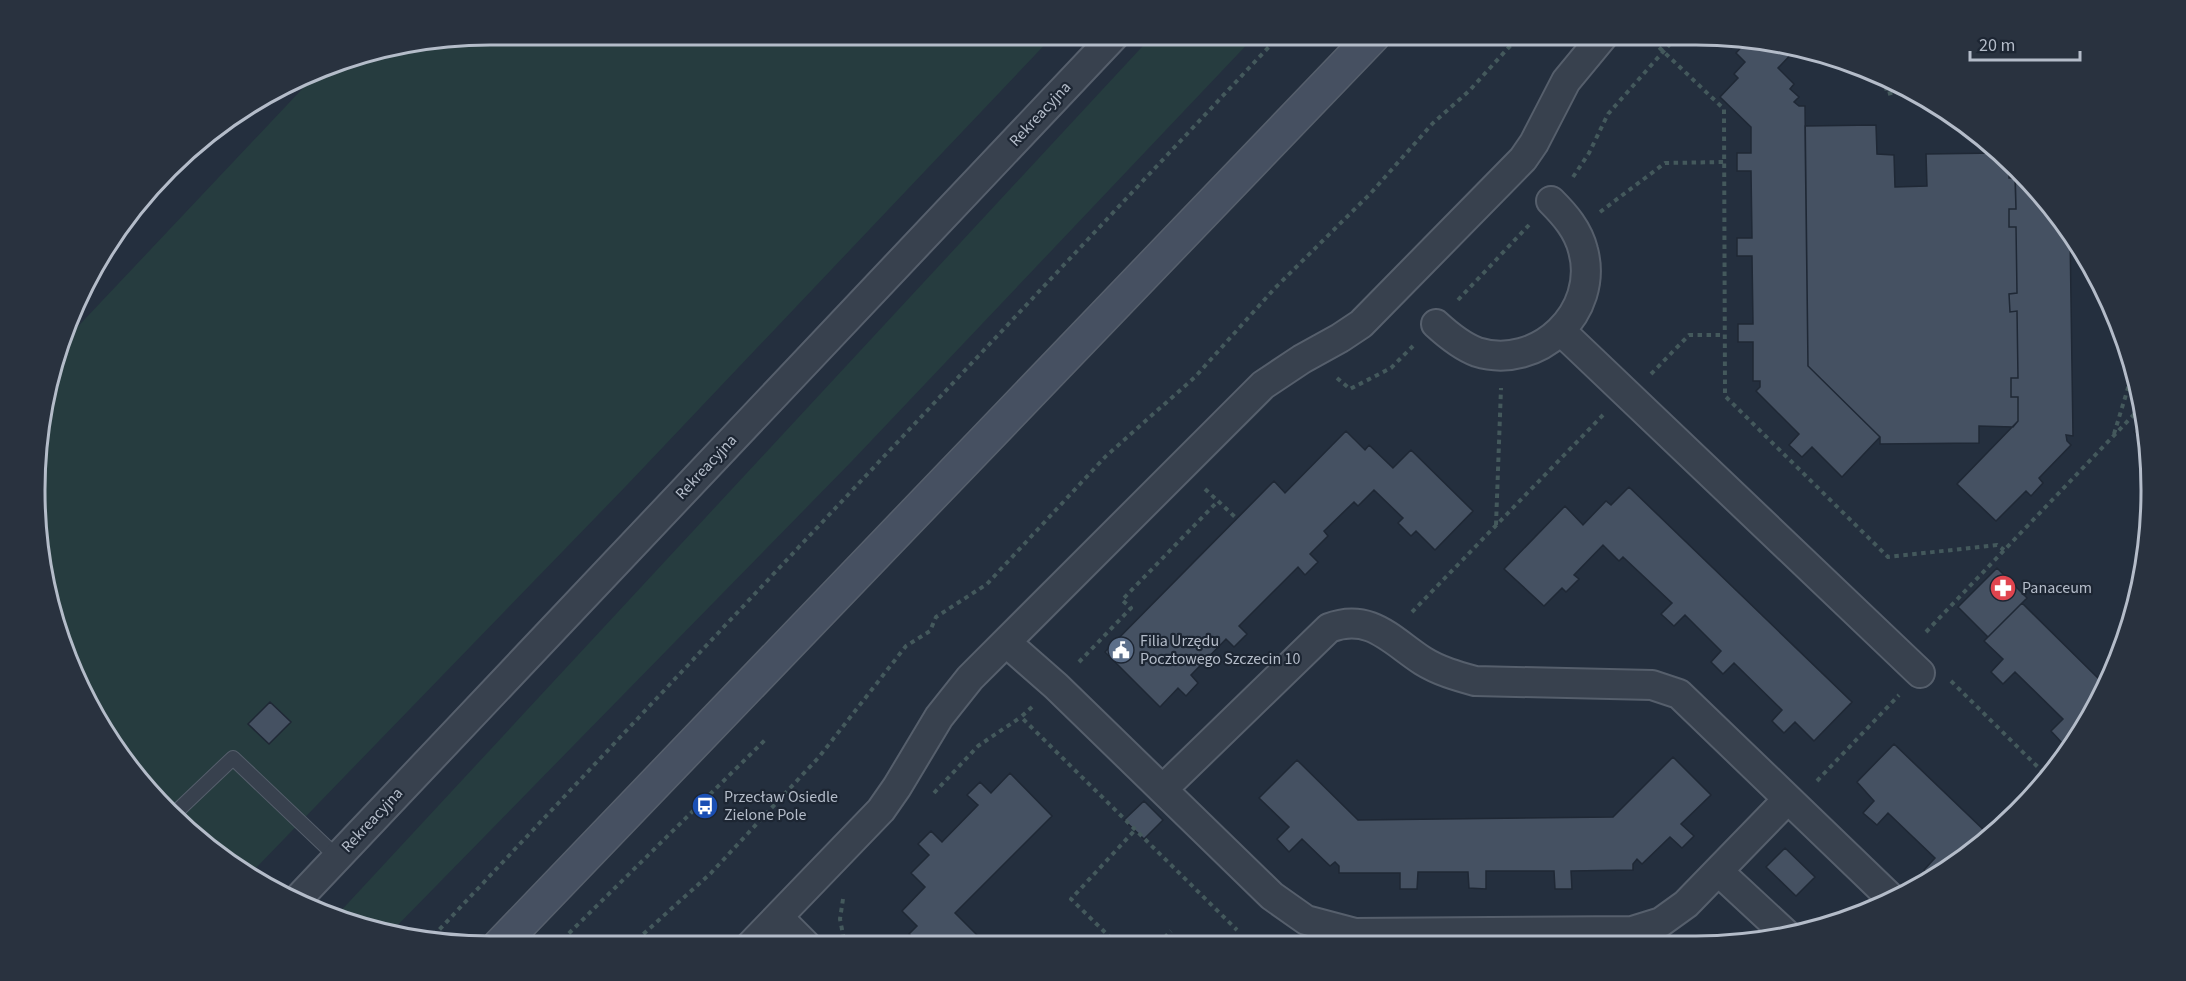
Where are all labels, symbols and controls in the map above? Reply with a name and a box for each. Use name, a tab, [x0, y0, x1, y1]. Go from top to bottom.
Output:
scale bar	[1970, 24, 2080, 62]
text: 20 m	[1979, 33, 2015, 58]
street label: Rekreacyjna	[1004, 77, 1076, 151]
street label: Rekreacyjna	[670, 430, 742, 504]
pharmacy icon: Panaceum	[1988, 573, 2018, 603]
place label: Panaceum	[2022, 577, 2092, 599]
place label: Filia Urzędu Pocztowego Szczecin 10	[1140, 630, 1300, 670]
public building icon: Filia Urzędu Pocztowego Szczecin 10	[1106, 635, 1136, 665]
street label: Rekreacyjna	[336, 783, 408, 857]
place label: Przecław Osiedle Zielone Pole	[724, 786, 838, 826]
bus stop icon: Przecław Osiedle Zielone Pole	[690, 791, 720, 821]

